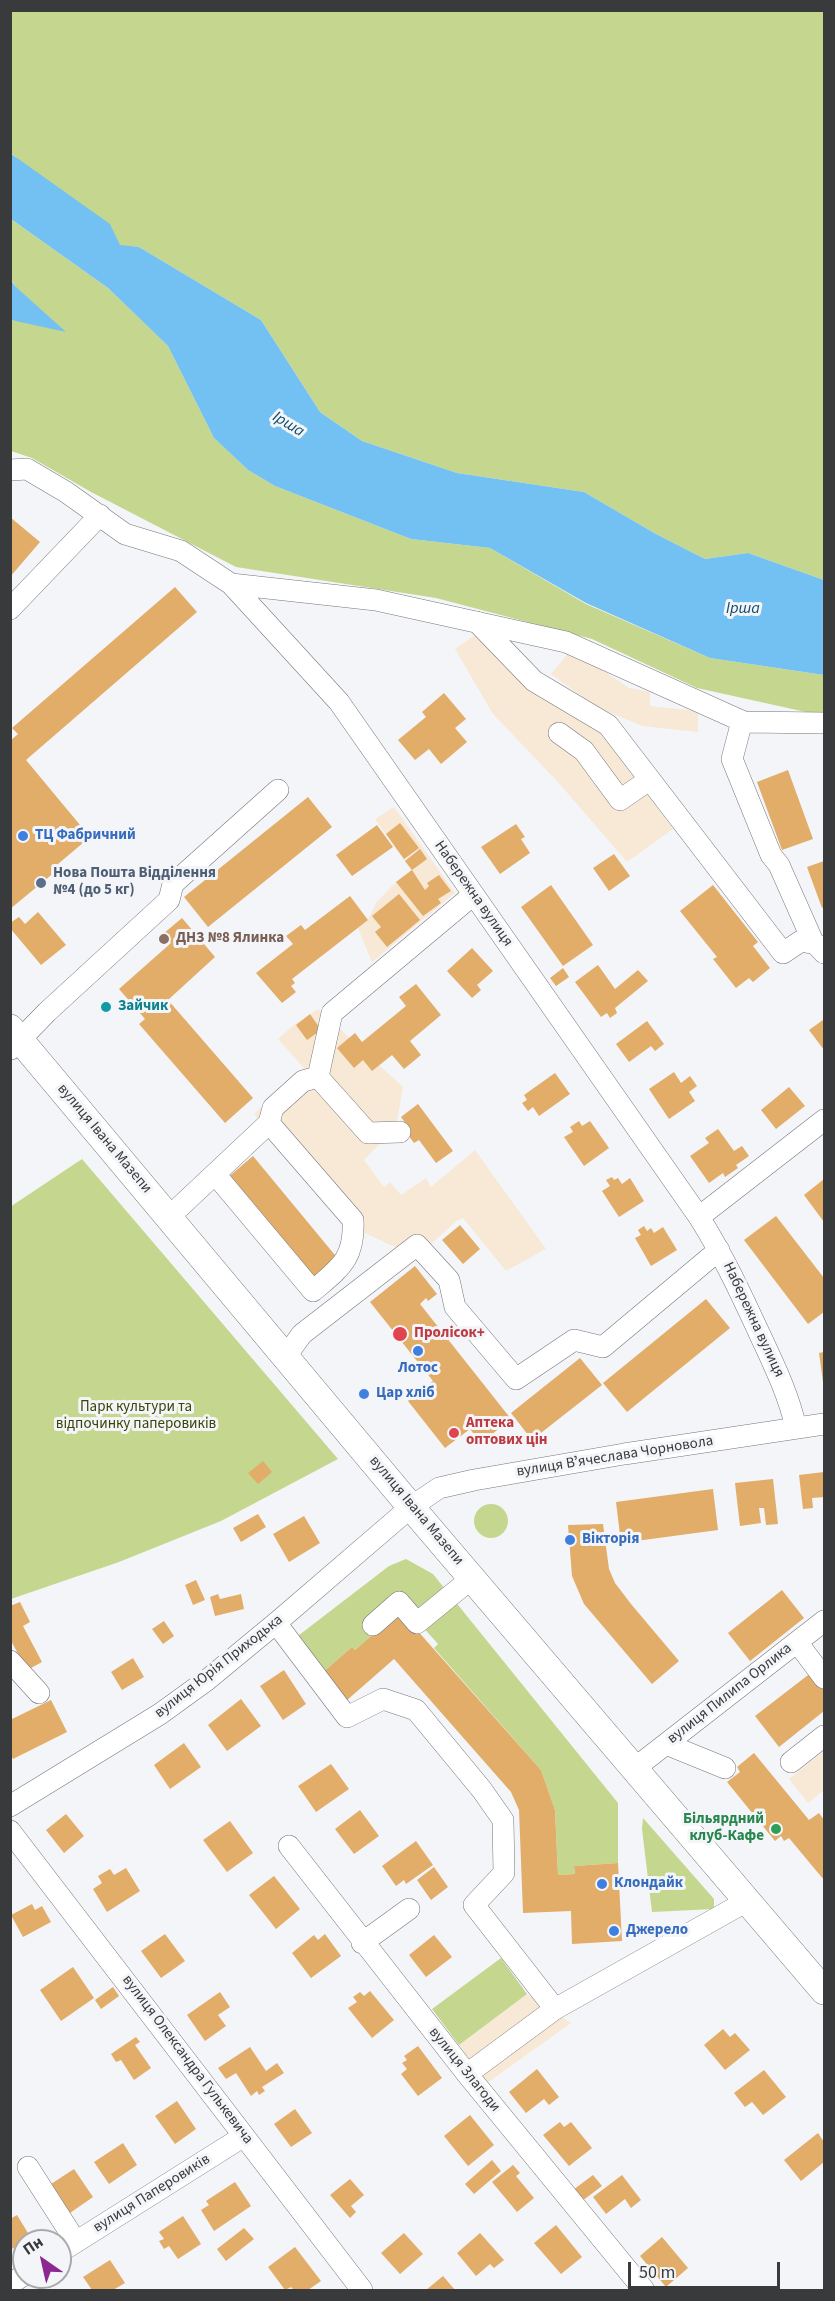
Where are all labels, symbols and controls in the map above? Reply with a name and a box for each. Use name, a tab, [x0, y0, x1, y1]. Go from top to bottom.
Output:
water label: Ірша	[269, 408, 307, 442]
water label: Ірша	[726, 599, 760, 619]
place label: ТЦ Фабричний	[35, 827, 136, 845]
marker: ТЦ Фабричний	[16, 829, 30, 843]
street label: Набережна вулиця	[430, 838, 516, 950]
place label: Нова Пошта Відділення №4 (до 5 кг)	[53, 865, 216, 900]
marker: Нова Пошта Відділення №4 (до 5 кг)	[34, 876, 48, 890]
place label: ДНЗ №8 Ялинка	[176, 930, 284, 948]
marker: ДНЗ №8 Ялинка	[157, 932, 171, 946]
place label: Зайчик	[118, 998, 168, 1016]
marker: Зайчик	[99, 1000, 113, 1014]
street label: вулиця Івана Мазепи	[53, 1081, 155, 1197]
street label: Набережна вулиця	[718, 1260, 788, 1380]
marker: Пролісок+	[391, 1325, 409, 1343]
place label: Пролісок+	[414, 1325, 485, 1343]
marker: Лотос	[411, 1344, 425, 1358]
place label: Лотос	[398, 1360, 438, 1378]
place label: Цар хліб	[376, 1385, 435, 1403]
marker: Цар хліб	[357, 1387, 371, 1401]
park label: Парк культури та відпочинку паперовиків	[56, 1399, 216, 1434]
place label: Аптека оптових цін	[466, 1415, 548, 1450]
marker: Аптека оптових цін	[447, 1426, 461, 1440]
street label: вулиця Вʼячеслава Чорновола	[515, 1433, 715, 1481]
street label: вулиця Івана Мазепи	[365, 1453, 467, 1569]
place label: Вікторія	[582, 1531, 639, 1549]
marker: Вікторія	[563, 1533, 577, 1547]
street label: вулиця Юрія Приходька	[151, 1611, 287, 1723]
street label: вулиця Пилипа Орлика	[664, 1640, 796, 1748]
place label: Більярдний клуб-Кафе	[683, 1811, 764, 1846]
marker: Більярдний клуб-Кафе	[769, 1822, 783, 1836]
place label: Клондайк	[614, 1875, 683, 1893]
marker: Клондайк	[595, 1877, 609, 1891]
place label: Джерело	[626, 1922, 688, 1940]
marker: Джерело	[607, 1924, 621, 1938]
street label: вулиця Олександра Гулькевича	[118, 1972, 256, 2148]
street label: вулиця Злагоди	[424, 2024, 504, 2116]
street label: вулиця Паперовиків	[90, 2151, 214, 2237]
north arrow	[12, 2229, 72, 2289]
text: Пн	[19, 2231, 47, 2260]
scale bar	[631, 2250, 782, 2288]
text: 50 m	[639, 2260, 675, 2285]

